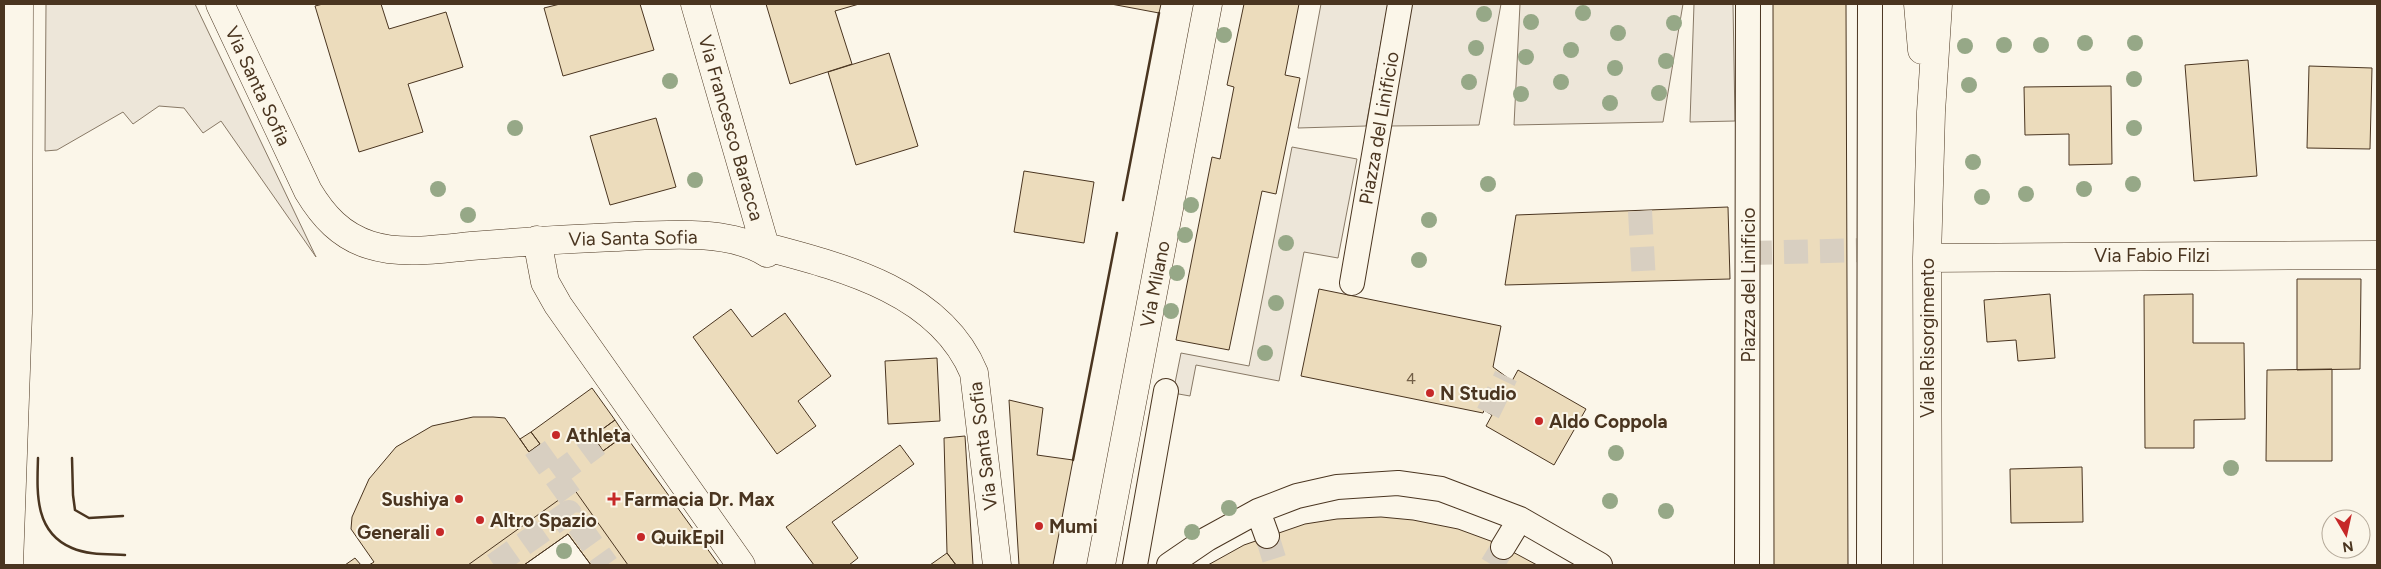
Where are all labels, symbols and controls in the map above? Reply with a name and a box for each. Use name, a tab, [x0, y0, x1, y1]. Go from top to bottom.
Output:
street label: Via Santa Sofia	[220, 23, 296, 149]
street label: Via Francesco Baracca	[693, 33, 769, 223]
street label: Piazza del Linificio	[1354, 50, 1404, 206]
street label: Piazza del Linificio	[1737, 208, 1760, 362]
street label: Via Santa Sofia	[568, 225, 698, 251]
street label: Via Milano	[1135, 239, 1175, 329]
street label: Via Fabio Filzi	[2094, 244, 2210, 267]
street label: Viale Risorgimento	[1916, 258, 1939, 418]
house number: 4	[1406, 369, 1416, 388]
street label: Via Santa Sofia	[964, 380, 1002, 512]
place label: N Studio	[1440, 382, 1517, 405]
marker: N Studio	[1424, 387, 1436, 399]
place label: Aldo Coppola	[1549, 410, 1668, 433]
marker: Aldo Coppola	[1533, 415, 1545, 427]
place label: Athleta	[566, 424, 631, 447]
marker: Athleta	[550, 429, 562, 441]
place label: Sushiya	[381, 488, 449, 511]
place label: Farmacia Dr. Max	[624, 488, 775, 511]
marker: Sushiya	[453, 493, 465, 505]
marker: Farmacia Dr. Max	[608, 493, 620, 505]
place label: Altro Spazio	[490, 509, 597, 532]
north arrow	[2321, 509, 2371, 559]
marker: Altro Spazio	[474, 514, 486, 526]
place label: Mumi	[1049, 515, 1098, 538]
marker: Mumi	[1033, 520, 1045, 532]
place label: Generali	[357, 521, 430, 544]
marker: Generali	[434, 526, 446, 538]
place label: QuikEpil	[651, 526, 724, 549]
marker: QuikEpil	[635, 531, 647, 543]
text: N	[2341, 537, 2355, 556]

